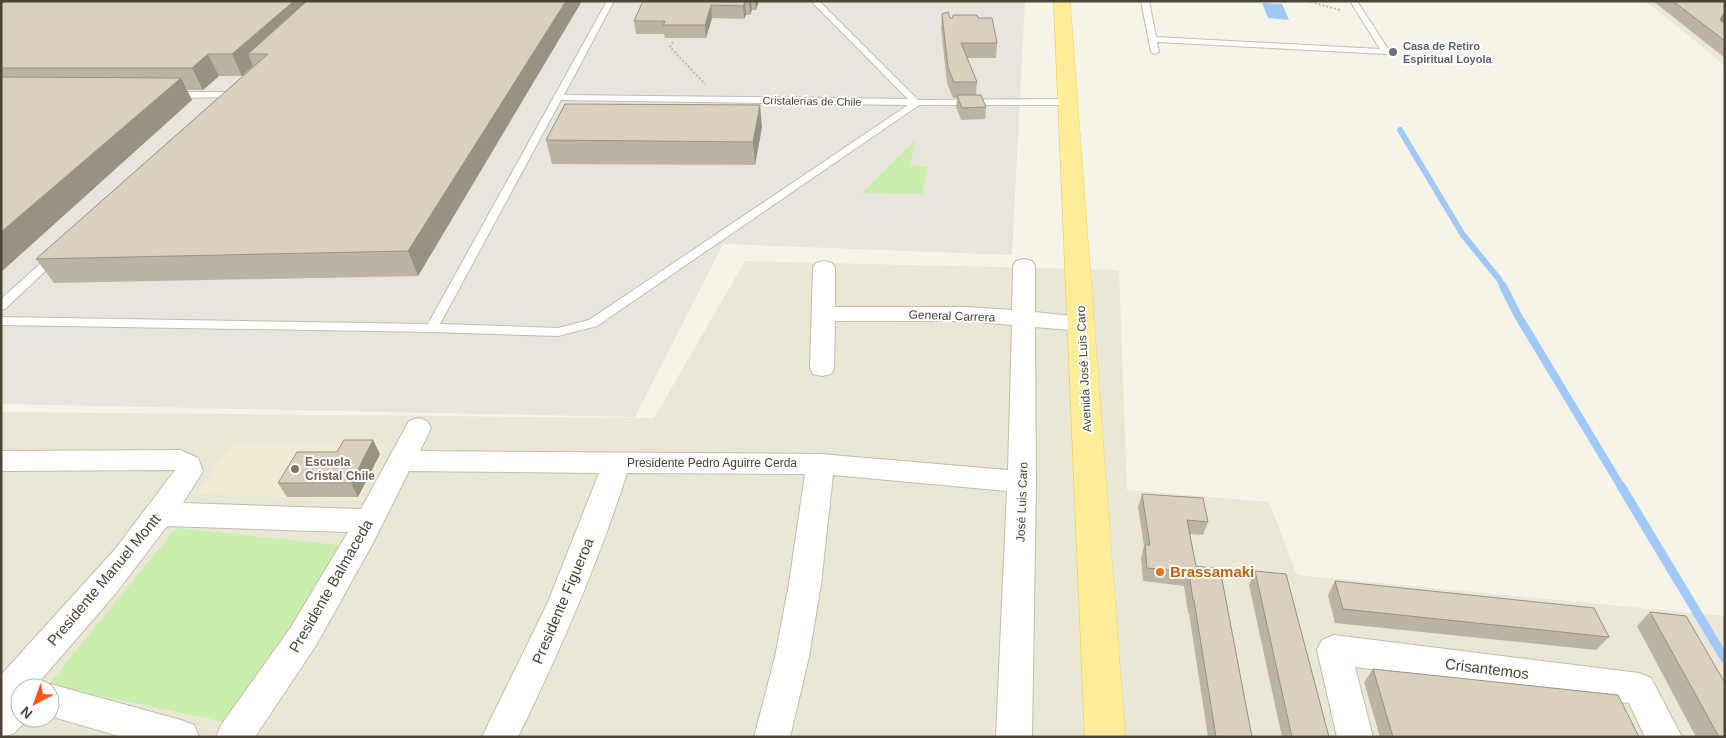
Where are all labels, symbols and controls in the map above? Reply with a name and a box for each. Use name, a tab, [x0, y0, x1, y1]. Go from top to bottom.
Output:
place label: Casa de Retiro Espiritual Loyola	[1403, 40, 1493, 65]
marker: Casa de Retiro Espiritual Loyola	[1387, 46, 1399, 58]
street label: Cristalerías de Chile	[762, 94, 862, 108]
street label: Avenida José Luis Caro	[1074, 305, 1094, 433]
street label: General Carrera	[908, 307, 996, 325]
place label: Escuela Cristal Chile	[305, 455, 375, 483]
street label: Presidente Pedro Aguirre Cerda	[627, 456, 797, 470]
street label: José Luis Caro	[1014, 461, 1030, 542]
marker: Escuela Cristal Chile	[289, 463, 301, 475]
street label: Presidente Manuel Montt	[44, 510, 164, 649]
street label: Presidente Balmaceda	[285, 516, 376, 655]
street label: Presidente Figueroa	[528, 535, 597, 666]
place label: Brassamaki	[1170, 563, 1254, 580]
marker: Brassamaki	[1154, 566, 1166, 578]
street label: Crisantemos	[1444, 655, 1530, 682]
north arrow	[10, 678, 60, 728]
text: N	[17, 703, 36, 722]

